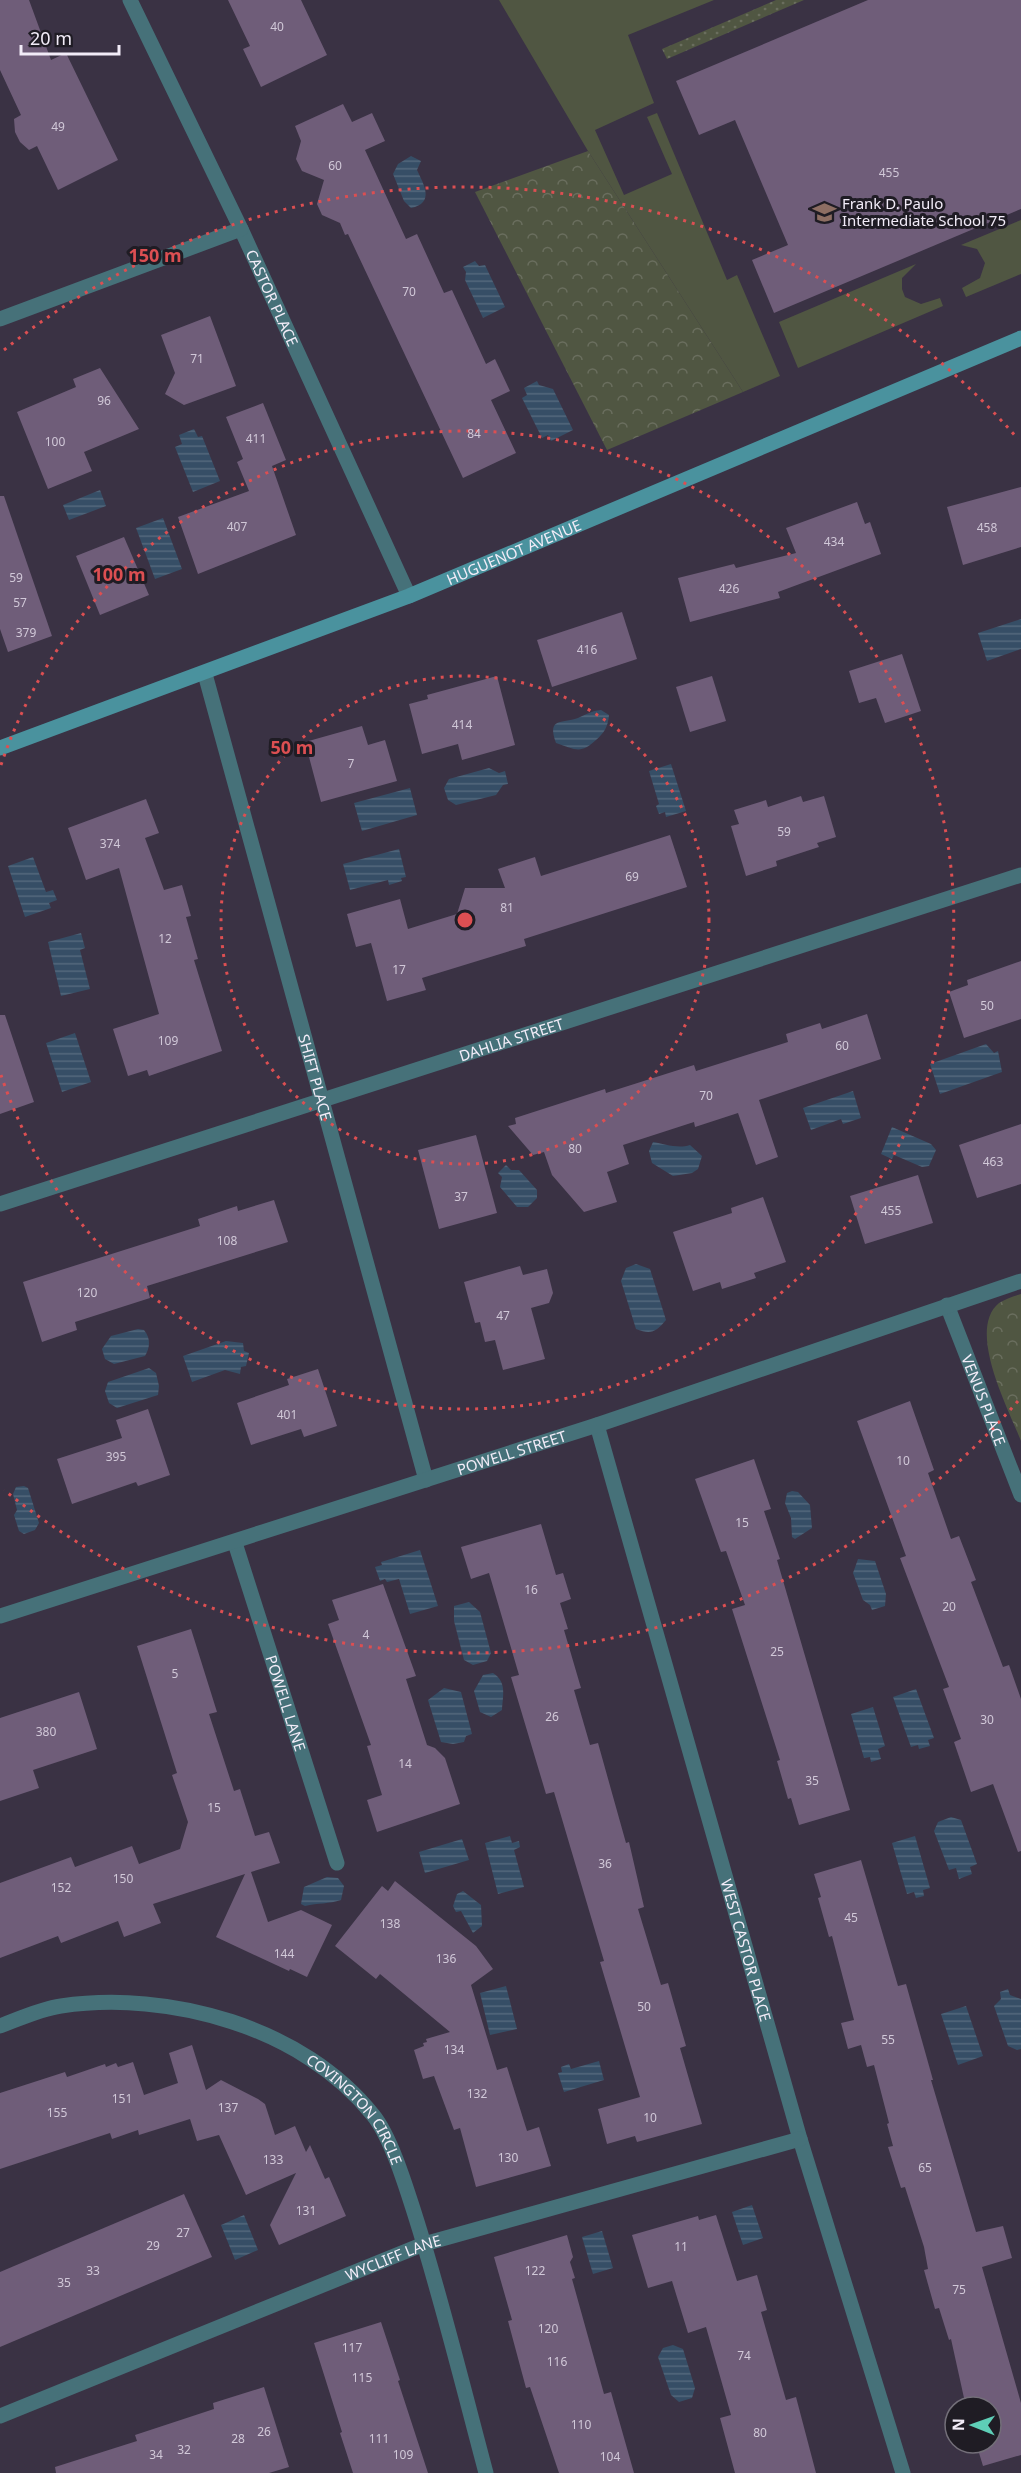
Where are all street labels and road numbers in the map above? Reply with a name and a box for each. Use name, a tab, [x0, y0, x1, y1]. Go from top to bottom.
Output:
street label: CASTOR PLACE	[242, 246, 303, 349]
street label: HUGUENOT AVENUE	[443, 515, 584, 589]
street label: DAHLIA STREET	[456, 1013, 567, 1066]
street label: SHIFT PLACE	[294, 1032, 337, 1122]
street label: VENUS PLACE	[957, 1352, 1011, 1448]
street label: POWELL STREET	[454, 1425, 569, 1479]
street label: POWELL LANE	[261, 1652, 311, 1754]
street label: WEST CASTOR PLACE	[717, 1877, 776, 2024]
street label: COVINGTON CIRCLE	[303, 2049, 407, 2167]
street label: WYCLIFF LANE	[342, 2230, 443, 2285]

